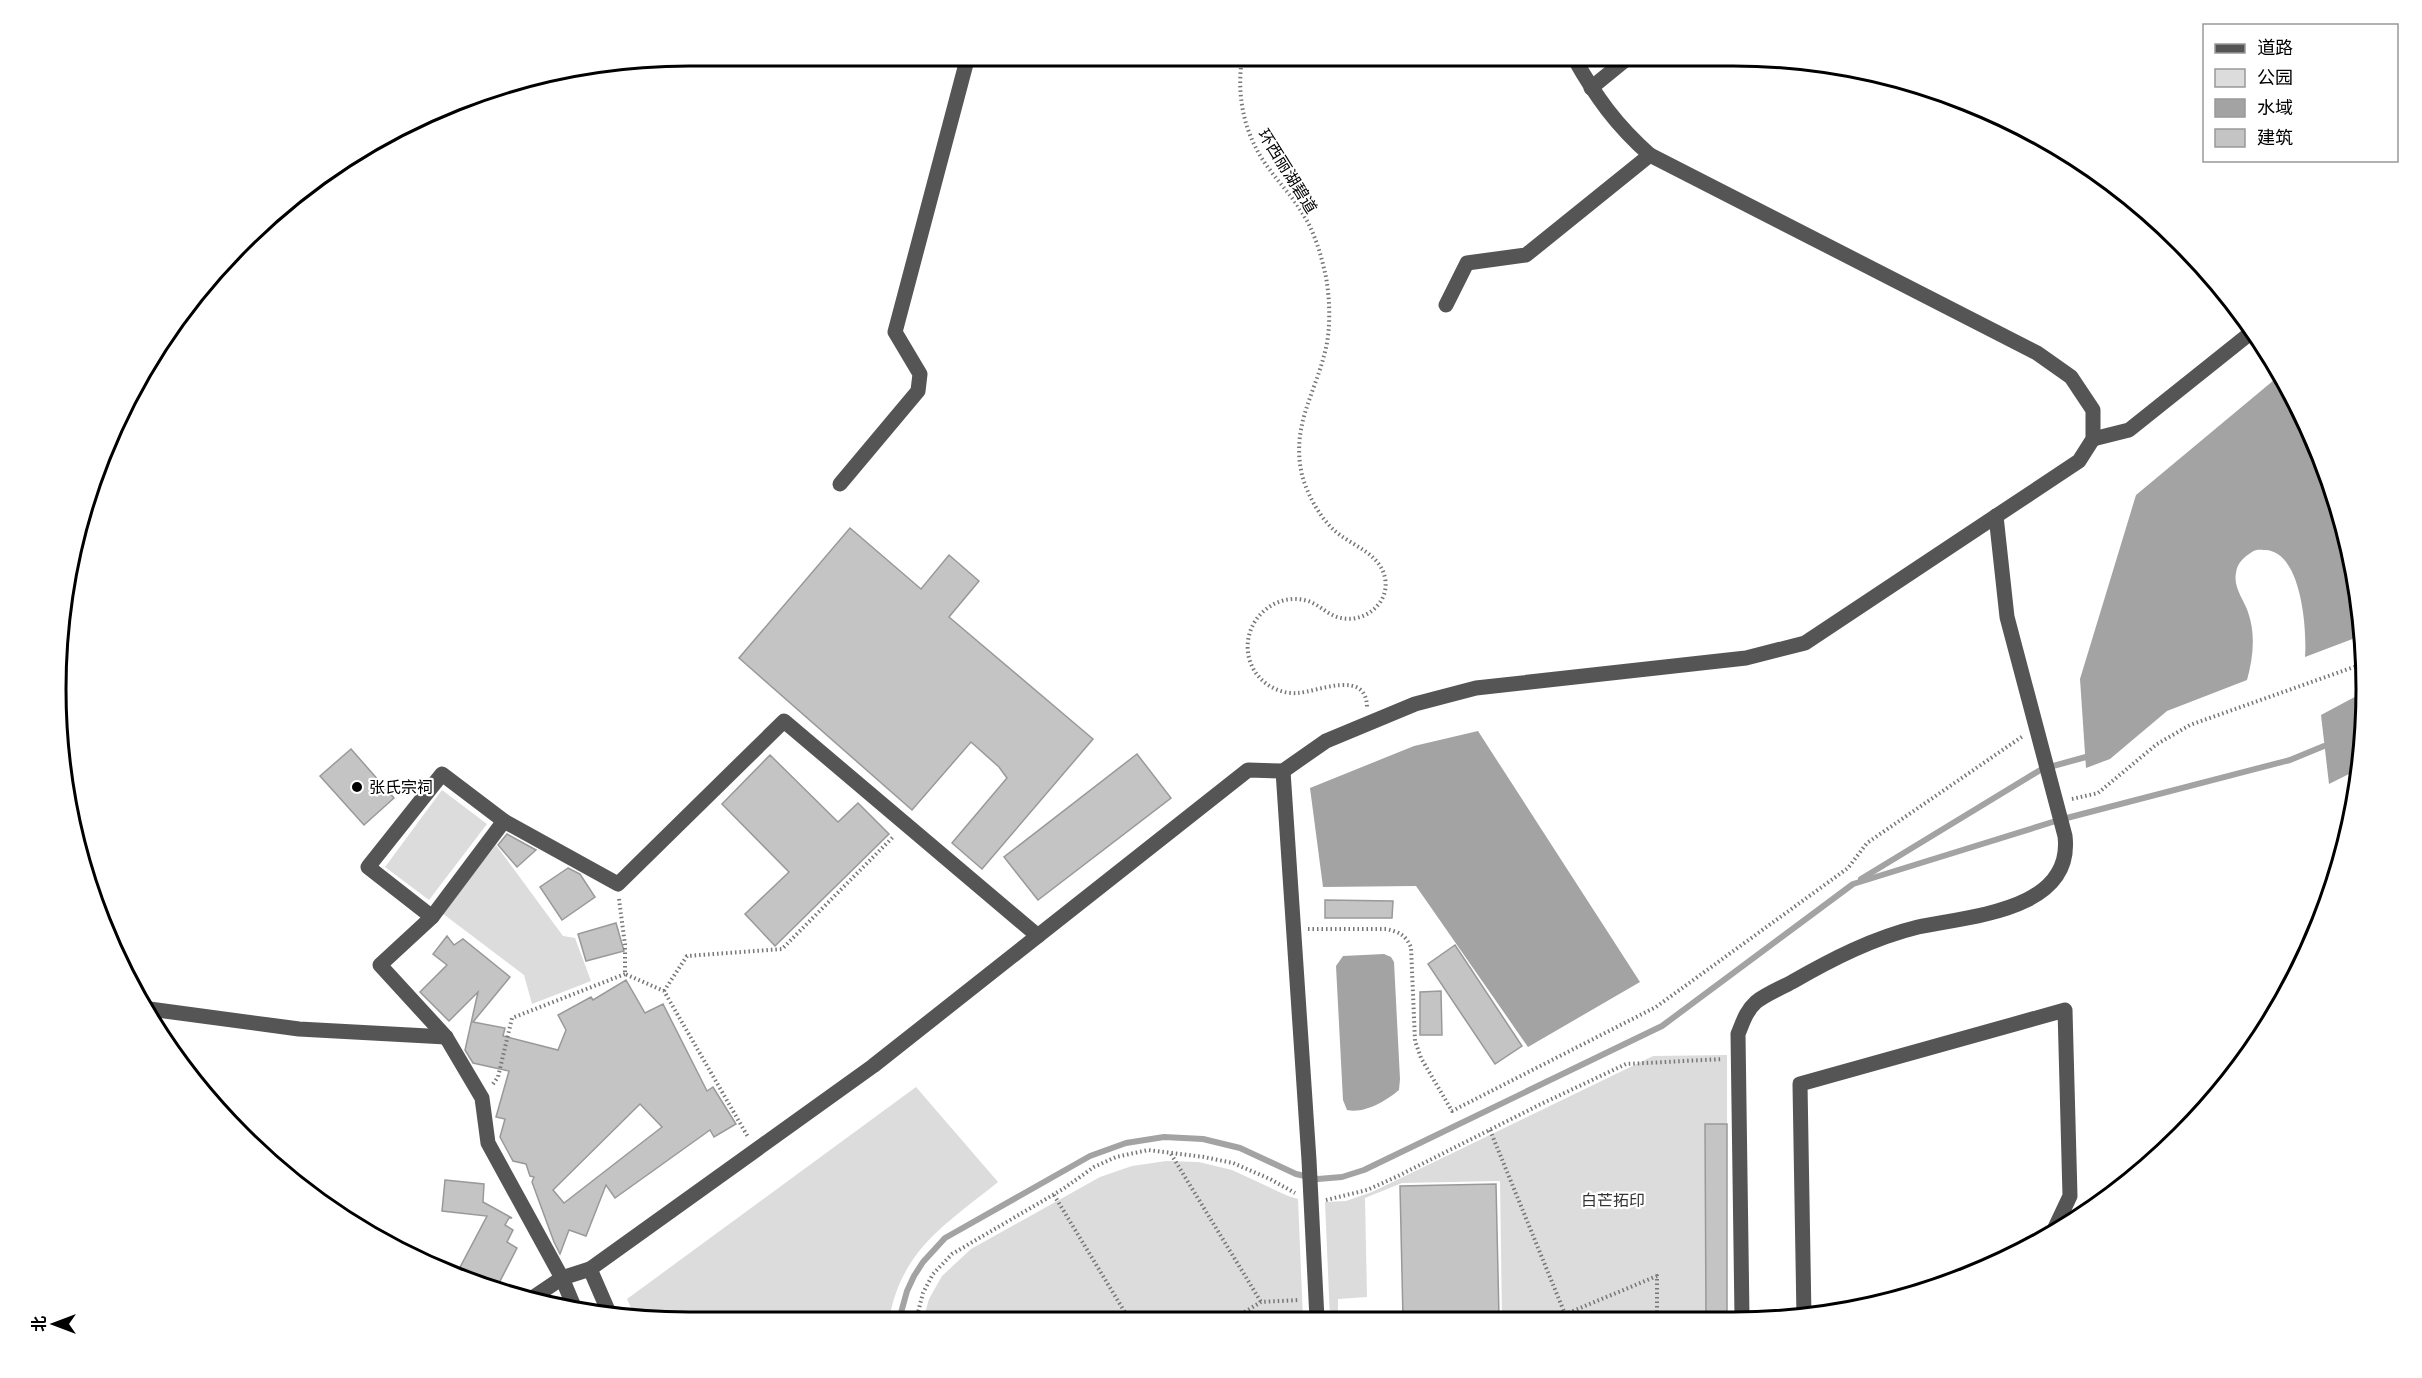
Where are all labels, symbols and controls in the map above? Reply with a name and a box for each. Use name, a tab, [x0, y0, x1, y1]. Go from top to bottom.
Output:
legend	[2203, 24, 2398, 162]
text: 道路	[2257, 35, 2293, 61]
text: 公园	[2257, 65, 2293, 91]
text: 水域	[2257, 95, 2293, 121]
street label: 环西丽湖碧道	[1252, 124, 1323, 218]
text: 建筑	[2257, 125, 2293, 151]
place label: 张氏宗祠	[369, 776, 433, 799]
marker: 张氏宗祠	[350, 780, 364, 794]
park label: 白芒拓印	[1581, 1189, 1645, 1212]
north arrow	[24, 1294, 84, 1354]
text: 北	[28, 1316, 51, 1332]

